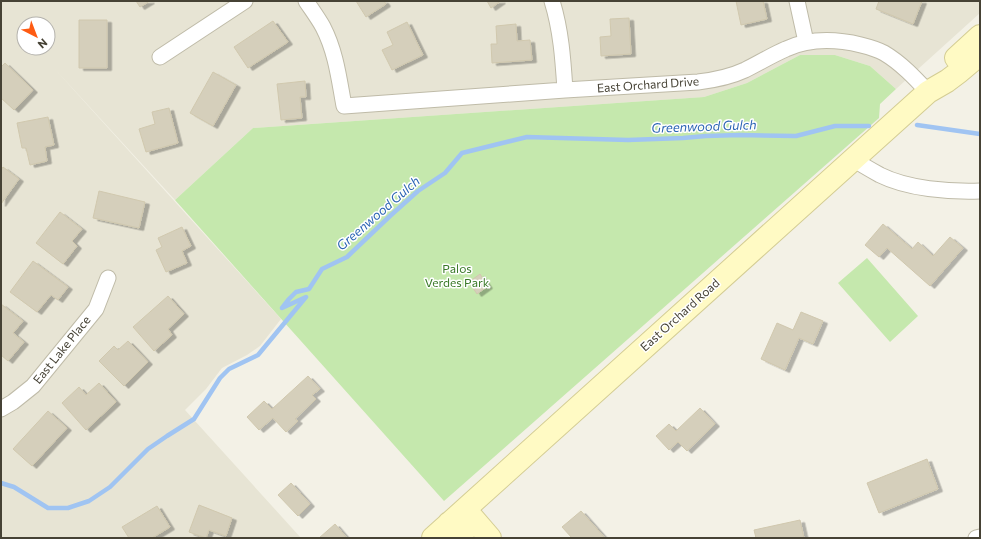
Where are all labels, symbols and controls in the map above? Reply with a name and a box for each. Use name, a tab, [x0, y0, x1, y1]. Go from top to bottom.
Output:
north arrow	[16, 16, 56, 56]
text: N	[36, 36, 50, 51]
street label: East Orchard Drive	[596, 73, 699, 95]
water label: Greenwood Gulch	[651, 116, 757, 136]
water label: Greenwood Gulch	[333, 172, 423, 254]
park label: Palos Verdes Park	[425, 261, 490, 289]
street label: East Orchard Road	[637, 275, 722, 353]
street label: East Lake Place	[30, 313, 93, 386]

